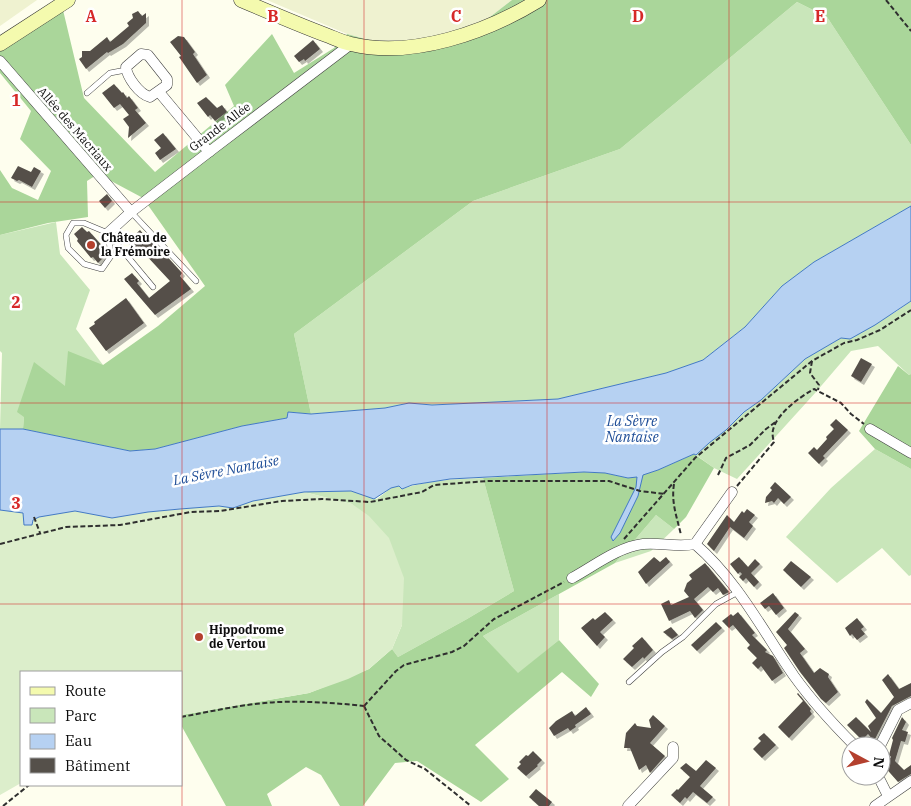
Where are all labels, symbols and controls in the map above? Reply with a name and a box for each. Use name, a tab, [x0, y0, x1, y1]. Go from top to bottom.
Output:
text: A	[85, 6, 97, 26]
text: B	[267, 6, 279, 26]
text: C	[451, 6, 461, 26]
text: D	[632, 6, 644, 26]
text: E	[815, 6, 825, 26]
street label: Allée des Macriaux	[35, 84, 116, 174]
text: 1	[11, 90, 21, 110]
street label: Grande Allée	[186, 99, 253, 155]
place label: Château de la Frémoire	[101, 230, 170, 259]
marker: Château de la Frémoire	[85, 239, 97, 251]
text: 2	[11, 292, 21, 312]
water label: La Sèvre Nantaise	[604, 412, 660, 446]
water label: La Sèvre Nantaise	[171, 451, 281, 489]
text: 3	[11, 493, 21, 513]
place label: Hippodrome de Vertou	[209, 622, 284, 651]
marker: Hippodrome de Vertou	[193, 631, 205, 643]
legend	[20, 671, 182, 786]
text: Route	[65, 681, 106, 700]
text: Parc	[65, 706, 97, 725]
text: Eau	[65, 731, 92, 750]
north arrow	[841, 736, 891, 786]
text: Bâtiment	[65, 756, 130, 775]
text: N	[869, 756, 889, 769]

